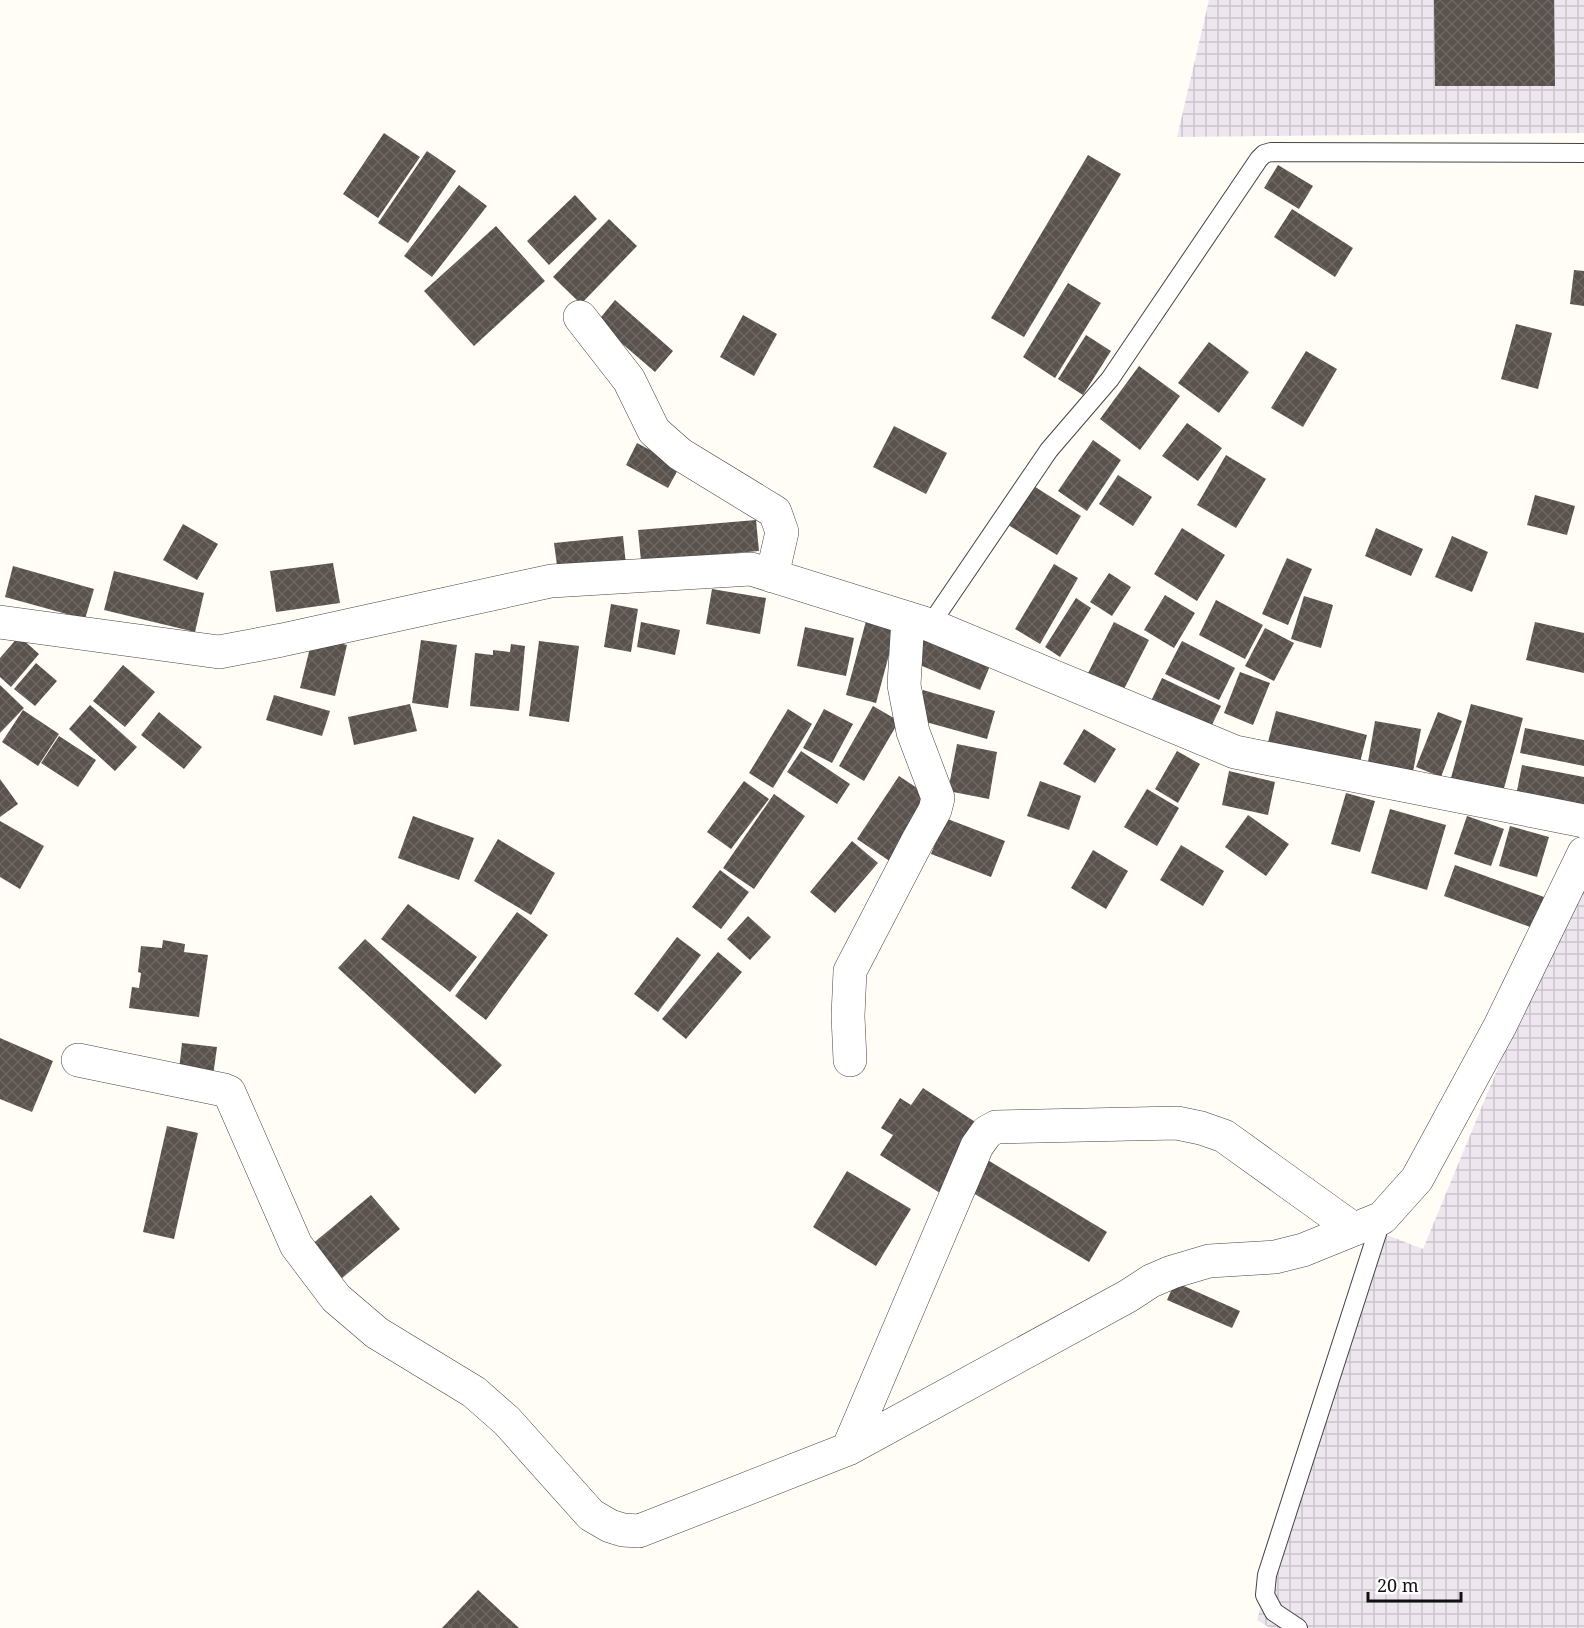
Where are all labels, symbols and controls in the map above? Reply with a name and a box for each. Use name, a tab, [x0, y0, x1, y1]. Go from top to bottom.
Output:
scale bar	[1368, 1565, 1461, 1603]
text: 20 m	[1377, 1573, 1419, 1597]

